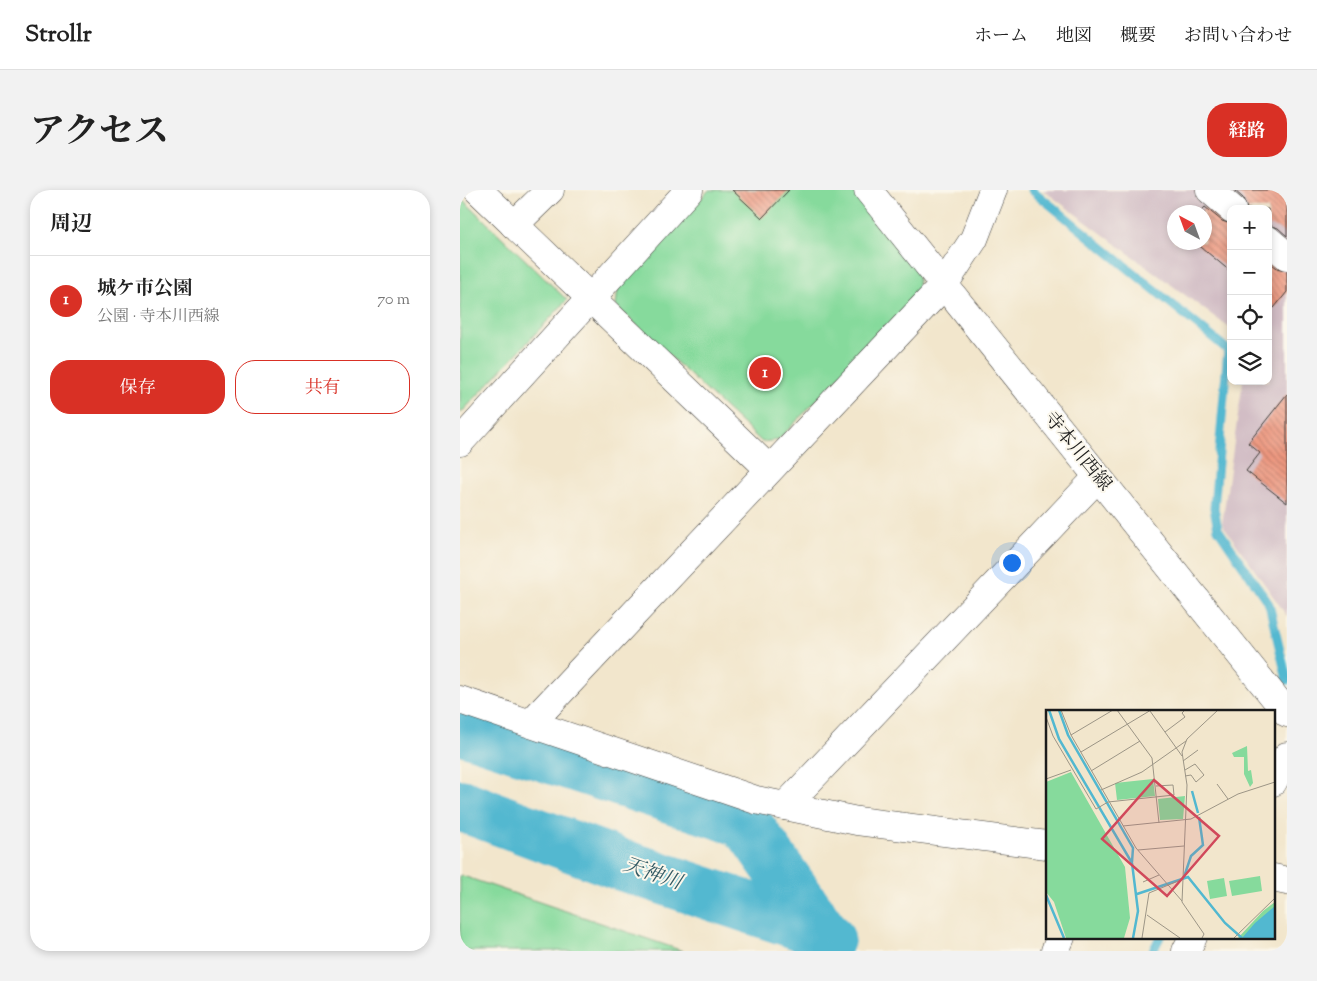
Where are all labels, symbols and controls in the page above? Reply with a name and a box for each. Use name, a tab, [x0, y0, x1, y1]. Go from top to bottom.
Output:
text: Strollr	[25, 18, 92, 52]
text: ホーム	[974, 24, 1028, 50]
text: 地図	[1056, 24, 1092, 50]
text: 概要	[1120, 24, 1156, 50]
text: お問い合わせ	[1184, 24, 1292, 50]
button: 経路	[1207, 103, 1287, 157]
text: アクセス	[30, 108, 169, 159]
north arrow	[1167, 205, 1212, 250]
map controls	[1227, 205, 1272, 385]
button: +	[1227, 205, 1272, 250]
text: 周辺	[50, 210, 92, 240]
button: −	[1227, 250, 1272, 295]
text: 城ケ市公園	[97, 276, 192, 303]
text: 1	[63, 289, 69, 312]
text: 70 m	[377, 289, 410, 312]
button: locate	[1227, 295, 1272, 340]
text: 公園 · 寺本川西線	[97, 306, 220, 329]
button: layers	[1227, 340, 1272, 385]
pin: 1	[749, 354, 781, 392]
button: 保存	[50, 360, 225, 414]
button: 共有	[235, 360, 410, 414]
street label: 寺本川西線	[1037, 407, 1117, 497]
your location	[999, 550, 1025, 576]
inset map	[1046, 710, 1274, 938]
water label: 天神川	[619, 852, 687, 899]

